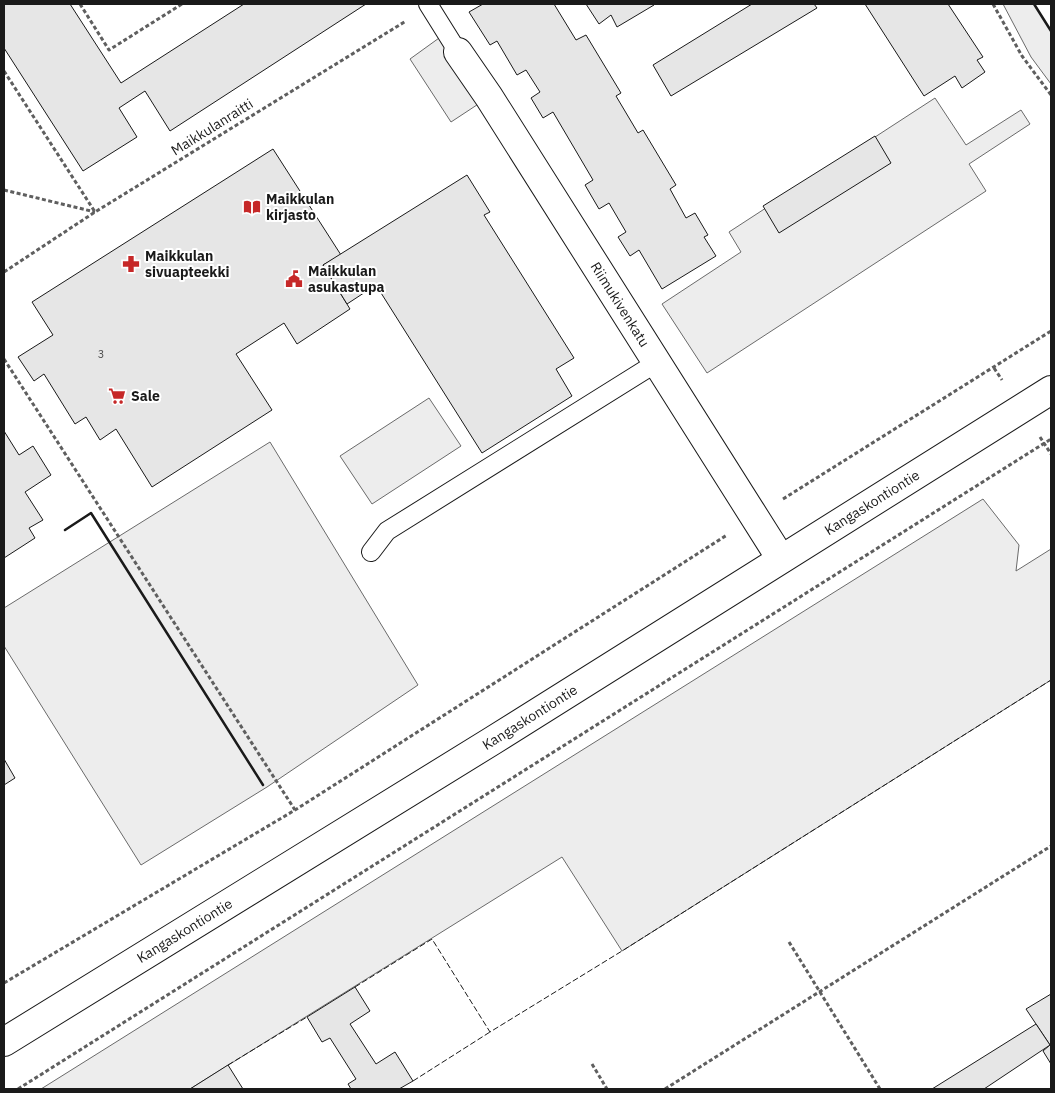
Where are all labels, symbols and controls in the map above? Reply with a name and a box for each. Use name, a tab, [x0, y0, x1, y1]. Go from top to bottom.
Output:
street label: Maikkulanraitti	[168, 95, 256, 159]
place label: Maikkulan kirjasto	[266, 190, 334, 224]
library icon: Maikkulan kirjasto	[242, 197, 262, 217]
place label: Maikkulan sivuapteekki	[145, 247, 230, 281]
pharmacy icon: Maikkulan sivuapteekki	[121, 254, 141, 274]
street label: Riimukivenkatu	[587, 259, 654, 350]
place label: Maikkulan asukastupa	[308, 262, 385, 296]
public building icon: Maikkulan asukastupa	[284, 269, 304, 289]
house number: 3	[98, 347, 104, 361]
supermarket icon: Sale	[107, 386, 127, 406]
place label: Sale	[131, 387, 160, 405]
street label: Kangaskontiontie	[821, 466, 923, 539]
street label: Kangaskontiontie	[479, 680, 581, 754]
street label: Kangaskontiontie	[133, 894, 236, 967]

